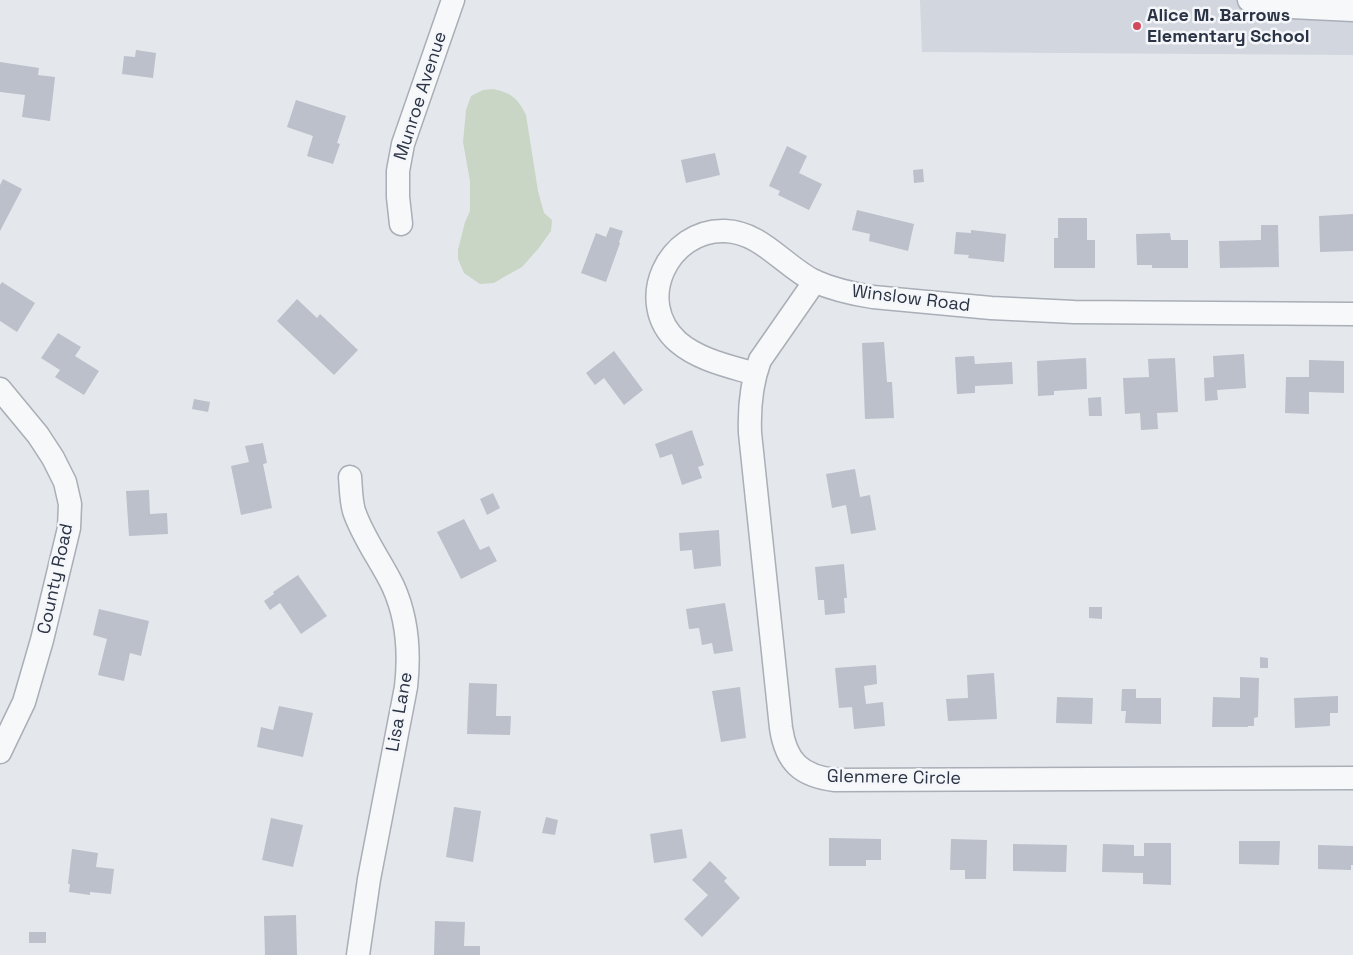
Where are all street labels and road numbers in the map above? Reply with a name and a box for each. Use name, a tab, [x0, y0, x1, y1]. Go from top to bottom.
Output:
street label: Munroe Avenue	[390, 29, 452, 163]
street label: Winslow Road	[850, 281, 972, 317]
street label: County Road	[34, 522, 78, 636]
street label: Lisa Lane	[382, 670, 418, 754]
street label: Glenmere Circle	[827, 766, 961, 790]

